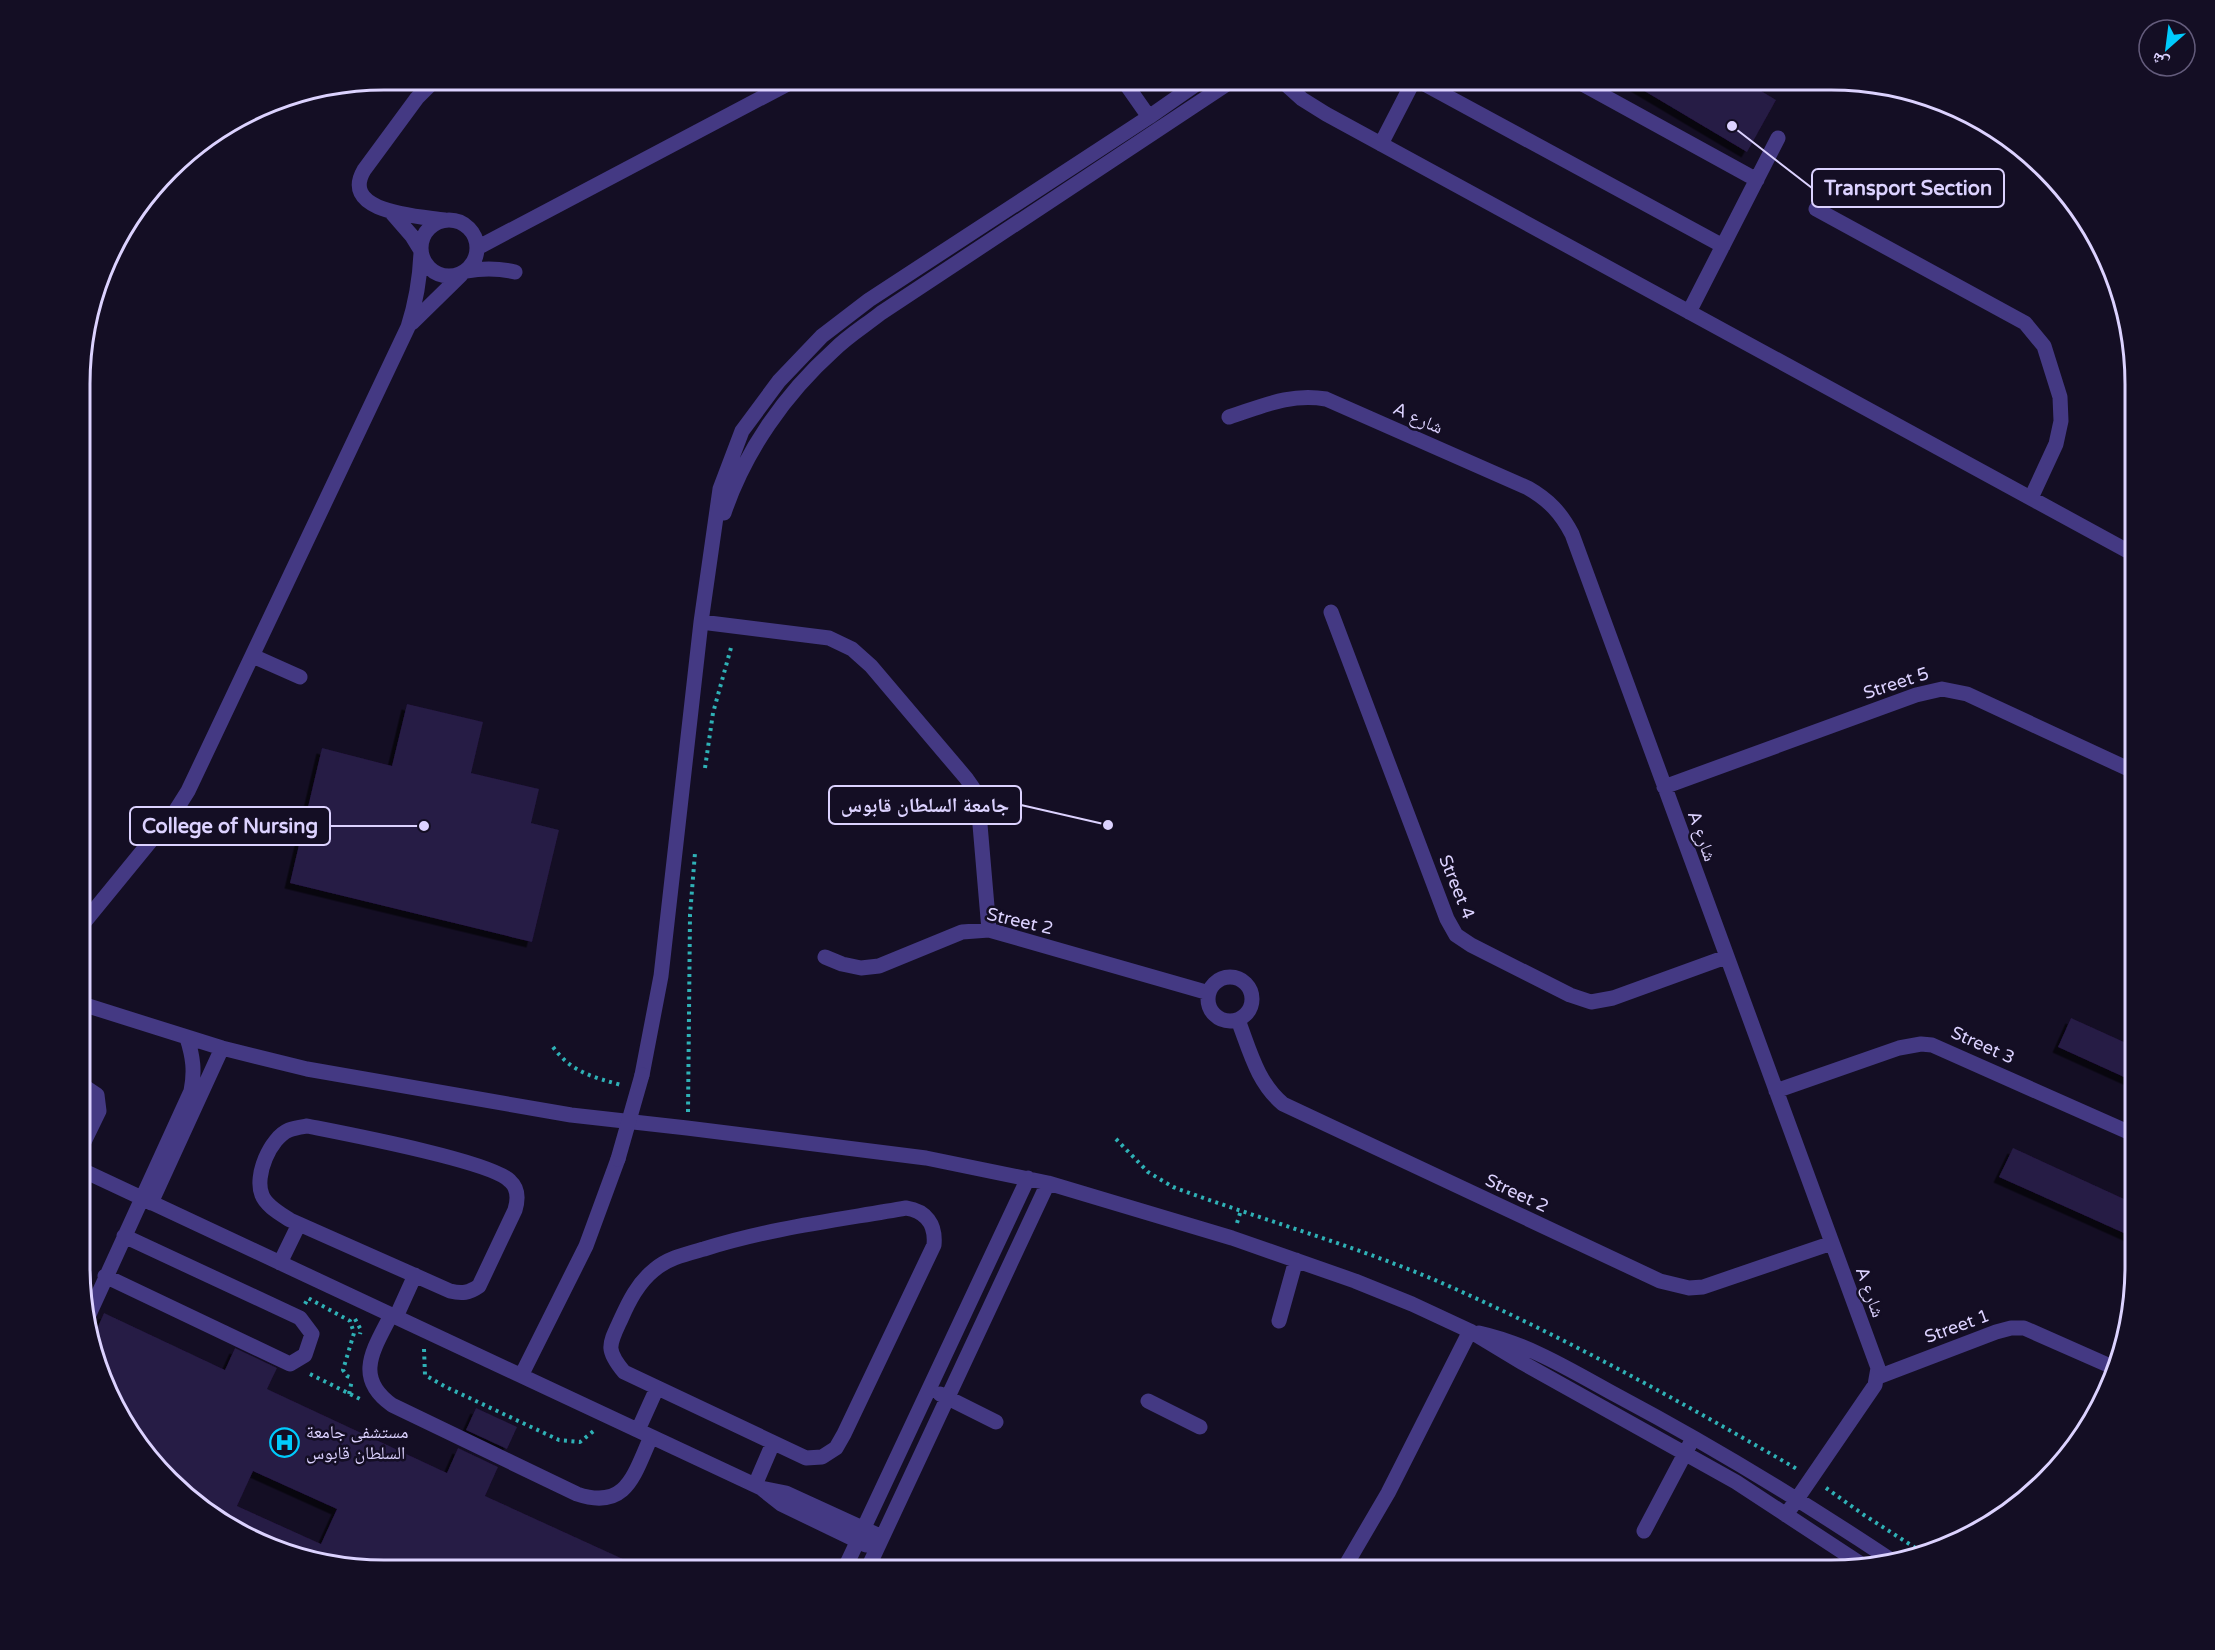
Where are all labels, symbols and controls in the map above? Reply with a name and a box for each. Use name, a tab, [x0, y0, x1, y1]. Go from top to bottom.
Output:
north arrow	[2137, 18, 2197, 78]
text: ش	[2148, 48, 2173, 73]
callout: Transport Section	[1812, 169, 2004, 207]
text: Transport Section	[1823, 177, 1992, 201]
street label: A شارع	[1390, 397, 1446, 439]
street label: Street 5	[1861, 662, 1931, 704]
callout: جامعة السلطان قابوس	[829, 786, 1021, 824]
text: جامعة السلطان قابوس	[841, 794, 1009, 818]
callout: College of Nursing	[130, 807, 330, 845]
street label: A شارع	[1683, 808, 1721, 864]
text: College of Nursing	[142, 815, 318, 839]
street label: Street 4	[1434, 852, 1480, 922]
street label: Street 2	[985, 903, 1055, 939]
street label: Street 3	[1948, 1021, 2018, 1069]
street label: Street 2	[1482, 1169, 1552, 1217]
street label: A شارع	[1851, 1264, 1889, 1320]
street label: Street 1	[1922, 1304, 1992, 1348]
place label: مستشفى جامعة السلطان قابوس	[306, 1421, 408, 1464]
hospital icon: مستشفى جامعة السلطان قابوس	[269, 1426, 301, 1458]

